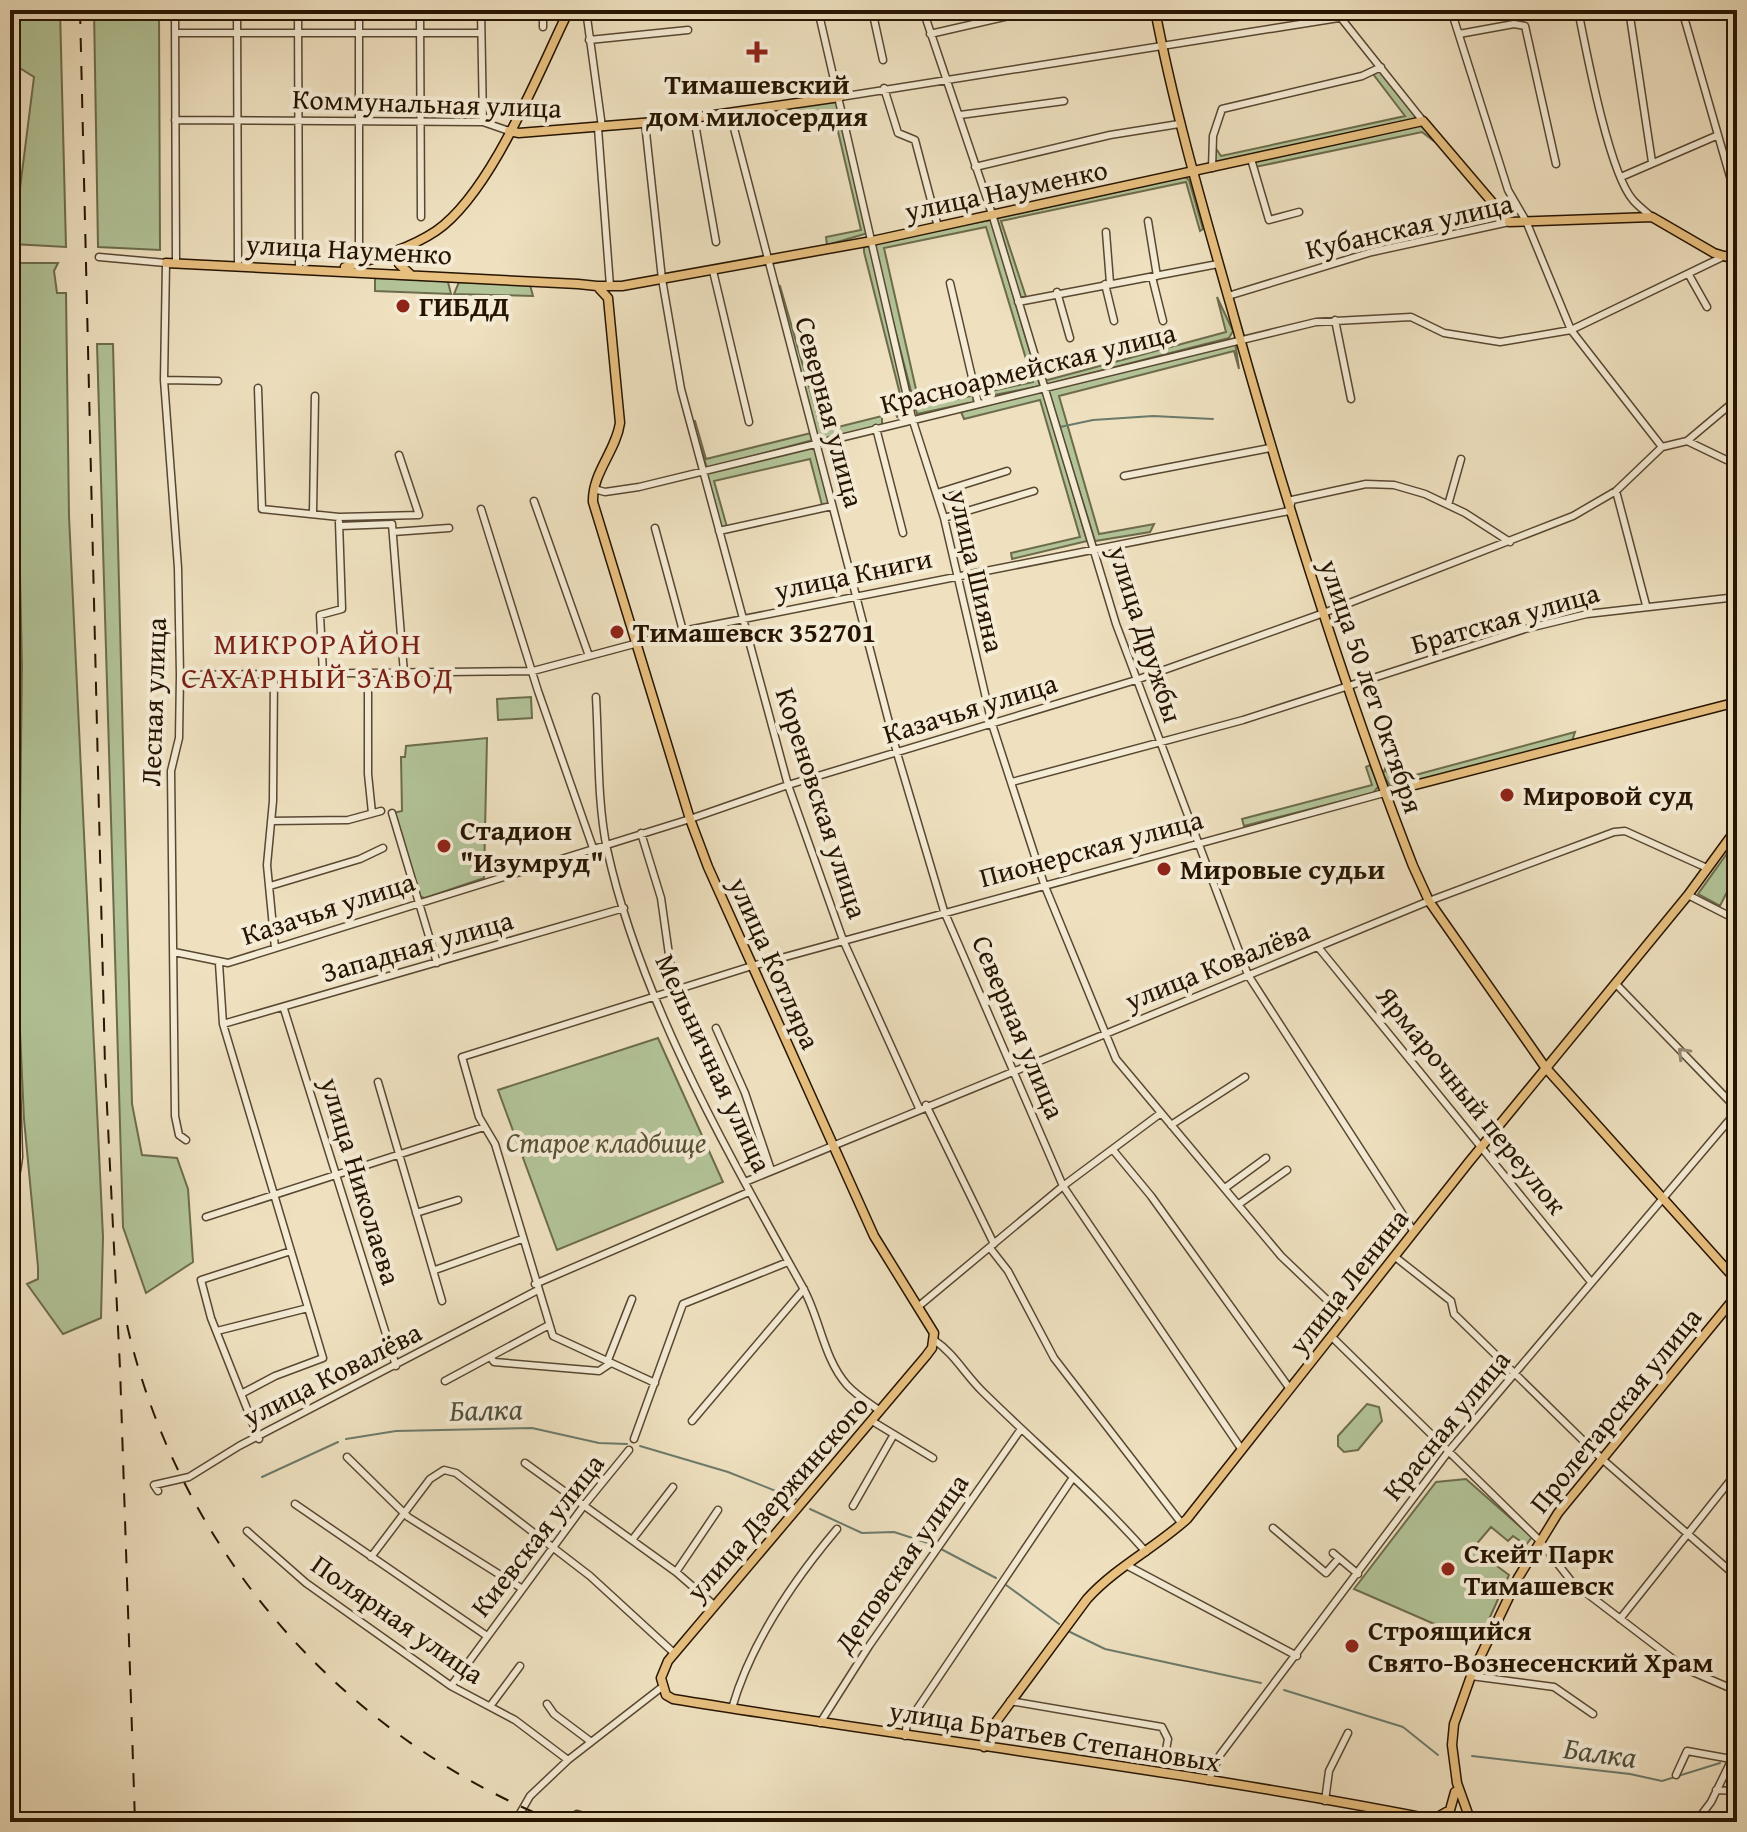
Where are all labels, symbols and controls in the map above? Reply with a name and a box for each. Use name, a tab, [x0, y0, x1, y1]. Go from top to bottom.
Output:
marker: Тимашевский дом милосердия	[746, 41, 768, 63]
place label: Тимашевский дом милосердия	[646, 63, 868, 136]
street label: Коммунальная улица	[292, 77, 563, 128]
street label: улица Науменко	[900, 148, 1111, 231]
street label: Кубанская улица	[1301, 182, 1517, 269]
street label: улица Науменко	[244, 223, 453, 274]
place label: ГИБДД	[419, 285, 509, 326]
marker: ГИБДД	[394, 297, 412, 315]
street label: Красноармейская улица	[876, 311, 1181, 424]
street label: Северная улица	[785, 312, 876, 512]
street label: улица Шияна	[939, 485, 1016, 657]
street label: улица Книги	[769, 537, 936, 610]
street label: улица Дружбы	[1098, 539, 1194, 727]
street label: улица 50 лет Октября	[1309, 552, 1435, 818]
street label: Братская улица	[1406, 571, 1604, 664]
place label: Тимашевск 352701	[633, 611, 876, 652]
street label: Лесная улица	[129, 616, 176, 787]
district label: МИКРОРАЙОН САХАРНЫЙ ЗАВОД	[181, 621, 455, 699]
marker: Тимашевск 352701	[608, 623, 626, 641]
street label: Казачья улица	[878, 661, 1063, 753]
street label: Кореновская улица	[766, 682, 879, 924]
place label: Мировой суд	[1523, 774, 1693, 815]
marker: Мировой суд	[1498, 786, 1516, 804]
street label: Пионерская улица	[975, 798, 1208, 897]
place label: Стадион "Изумруд"	[460, 809, 604, 882]
marker: Стадион "Изумруд"	[435, 837, 453, 855]
place label: Мировые судьи	[1180, 848, 1385, 889]
street label: Казачья улица	[236, 860, 420, 955]
marker: Мировые судьи	[1155, 860, 1173, 878]
street label: улица Котляра	[719, 869, 832, 1056]
street label: Западная улица	[316, 898, 518, 992]
street label: улица Ковалёва	[1117, 909, 1316, 1021]
street label: Северная улица	[962, 929, 1077, 1126]
street label: Мельничная улица	[646, 947, 783, 1180]
street label: Ярмарочный переулок	[1367, 976, 1578, 1223]
one-way arrow	[1678, 1048, 1692, 1062]
street label: улица Николаева	[310, 1071, 413, 1290]
park label: Старое кладбище	[506, 1121, 706, 1162]
street label: улица Ленина	[1277, 1199, 1418, 1363]
street label: Пролетарская улица	[1519, 1297, 1711, 1521]
street label: улица Ковалёва	[234, 1311, 429, 1437]
street label: Красная улица	[1372, 1340, 1520, 1509]
water label: Балка	[449, 1386, 523, 1432]
street label: улица Дзержинского	[675, 1386, 878, 1610]
street label: Киевская улица	[460, 1444, 614, 1625]
street label: Деповская улица	[823, 1464, 978, 1662]
place label: Скейт Парк Тимашевск	[1464, 1532, 1615, 1605]
street label: Полярная улица	[304, 1544, 494, 1694]
marker: Скейт Парк Тимашевск	[1439, 1560, 1457, 1578]
place label: Строящийся Свято-Вознесенский Храм	[1368, 1609, 1713, 1682]
marker: Строящийся Свято-Вознесенский Храм	[1343, 1637, 1361, 1655]
street label: улица Братьев Степановых	[886, 1689, 1224, 1782]
water label: Балка	[1561, 1725, 1640, 1779]

